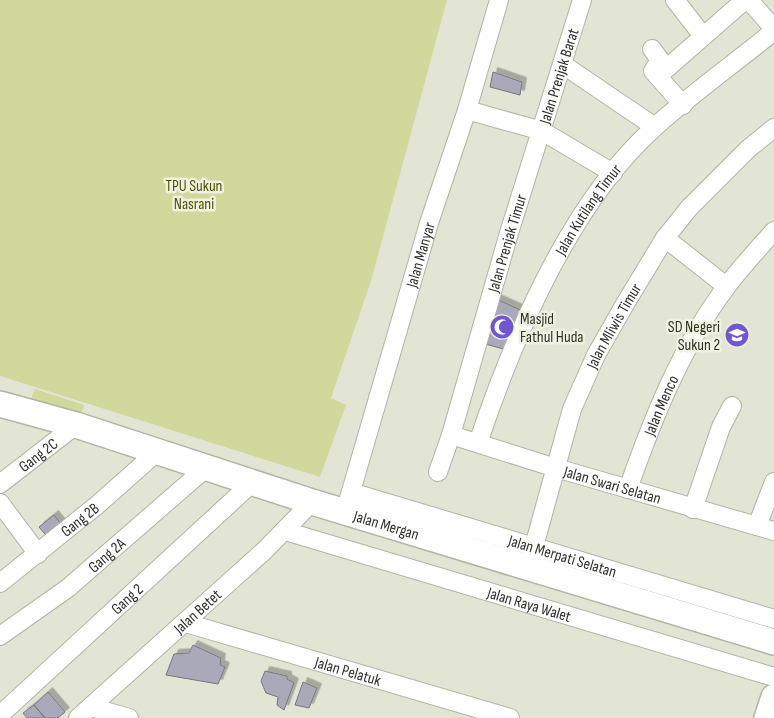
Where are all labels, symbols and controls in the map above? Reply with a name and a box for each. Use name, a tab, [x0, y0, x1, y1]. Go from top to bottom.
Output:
street label: Jalan Prenjak Barat	[536, 26, 584, 127]
street label: Jalan Kutilang Timur	[551, 161, 626, 260]
park label: TPU Sukun Nasrani	[166, 177, 222, 214]
street label: Jalan Prenjak Timur	[484, 192, 532, 296]
street label: Jalan Manyar	[402, 220, 440, 291]
street label: Jalan Mliwis Timur	[583, 280, 646, 373]
place label: Masjid Fathul Huda	[520, 310, 584, 347]
mosque icon: Masjid Fathul Huda	[489, 314, 515, 340]
place label: SD Negeri Sukun 2	[668, 318, 720, 355]
school or university icon: SD Negeri Sukun 2	[724, 322, 750, 348]
street label: Jalan Menco	[640, 372, 683, 439]
street label: Gang 2C	[16, 435, 62, 477]
street label: Jalan Swari Selatan	[560, 462, 663, 509]
street label: Gang 2B	[58, 499, 103, 541]
street label: Jalan Mergan	[350, 507, 421, 545]
street label: Jalan Merpati Selatan	[505, 531, 619, 582]
street label: Gang 2A	[85, 534, 130, 577]
street label: Gang 2	[108, 580, 147, 619]
street label: Jalan Raya Walet	[484, 584, 573, 627]
street label: Jalan Betet	[170, 586, 226, 639]
street label: Jalan Pelatuk	[311, 653, 383, 691]

